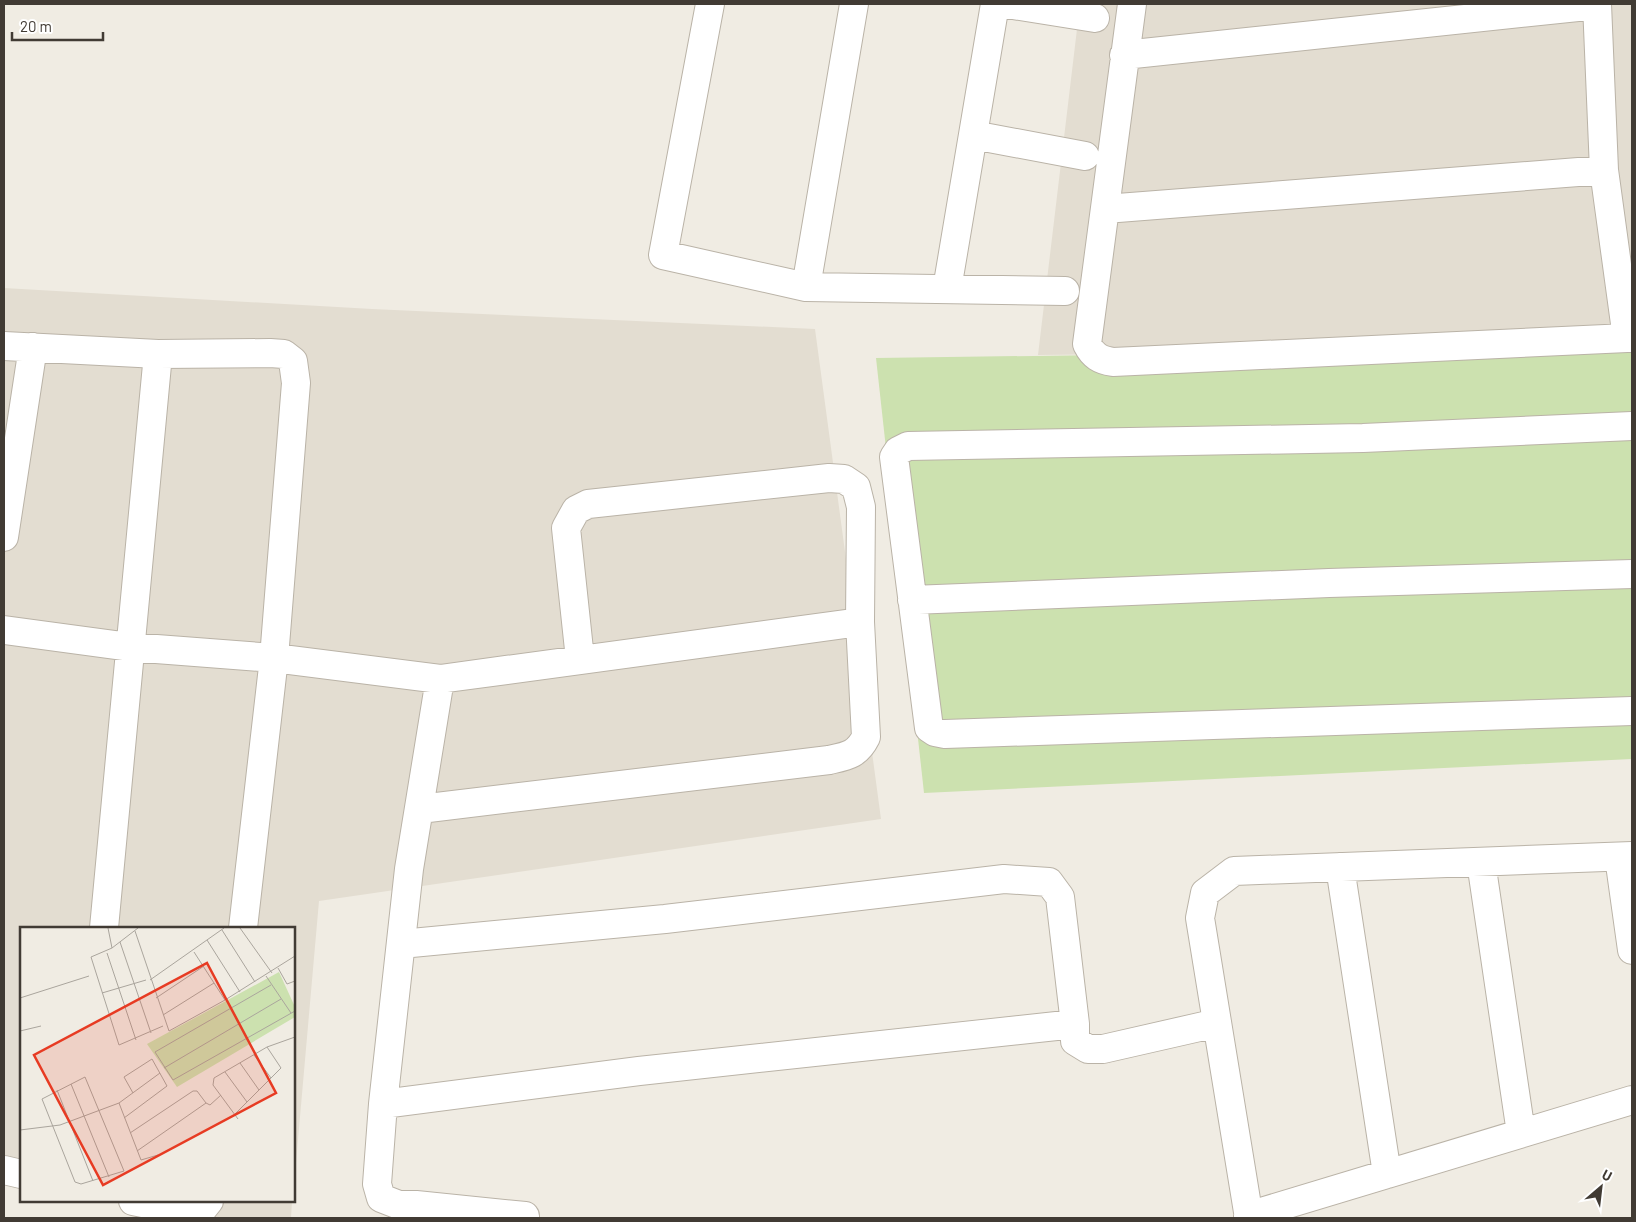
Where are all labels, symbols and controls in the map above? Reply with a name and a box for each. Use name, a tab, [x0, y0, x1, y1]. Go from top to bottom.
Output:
scale bar	[12, 10, 104, 42]
text: 20 m	[20, 17, 52, 35]
inset map	[20, 927, 295, 1202]
north arrow	[1576, 1162, 1626, 1212]
text: U	[1599, 1166, 1615, 1185]

